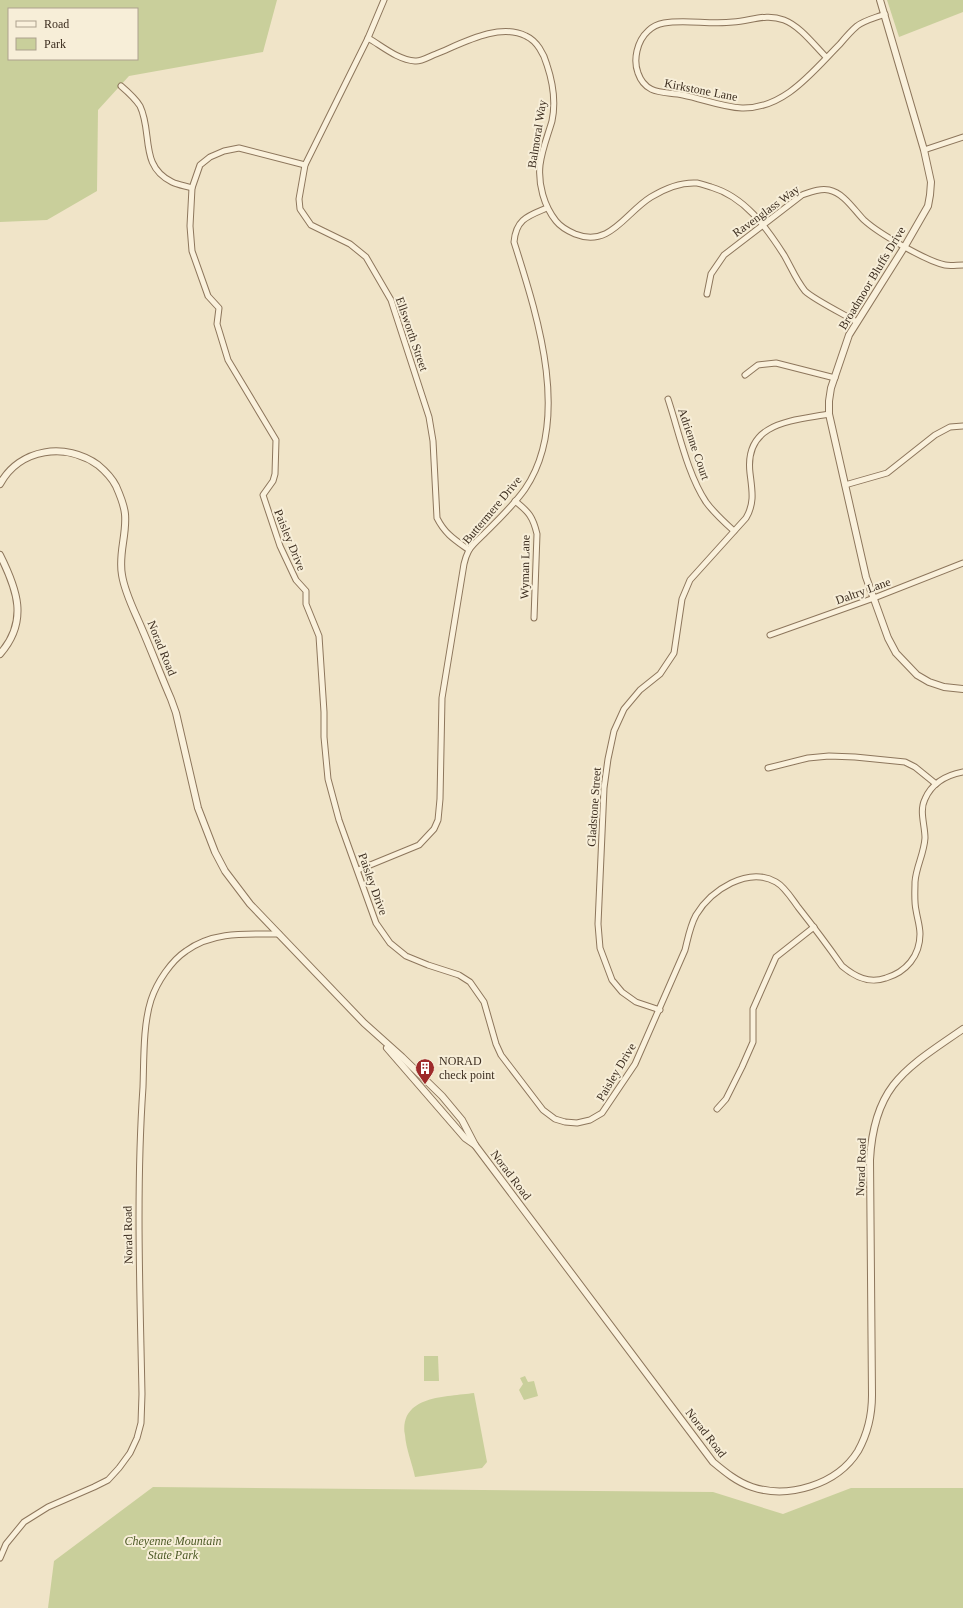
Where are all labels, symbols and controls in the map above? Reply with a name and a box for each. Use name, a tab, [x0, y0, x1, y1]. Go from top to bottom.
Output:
legend	[8, 8, 138, 60]
text: Road	[44, 17, 69, 31]
text: Park	[44, 37, 66, 51]
street label: Kirkstone Lane	[663, 76, 739, 104]
street label: Balmoral Way	[525, 99, 549, 169]
street label: Ravenglass Way	[730, 182, 802, 240]
street label: Broadmoor Bluffs Drive	[836, 224, 908, 332]
street label: Ellsworth Street	[393, 295, 431, 374]
street label: Adrienne Court	[675, 406, 713, 482]
street label: Buttermere Drive	[460, 473, 524, 547]
street label: Paisley Drive	[271, 507, 309, 573]
street label: Wyman Lane	[517, 535, 533, 599]
street label: Daltry Lane	[834, 575, 892, 607]
street label: Norad Road	[145, 618, 179, 678]
street label: Gladstone Street	[584, 766, 604, 847]
street label: Paisley Drive	[355, 851, 391, 917]
street label: Paisley Drive	[593, 1041, 639, 1103]
place label: NORAD check point	[439, 1054, 495, 1082]
building icon: NORAD check point	[414, 1057, 436, 1085]
street label: Norad Road	[853, 1138, 869, 1196]
street label: Norad Road	[488, 1147, 534, 1203]
street label: Norad Road	[120, 1206, 136, 1264]
street label: Norad Road	[683, 1406, 729, 1460]
park label: Cheyenne Mountain State Park	[125, 1534, 221, 1562]

